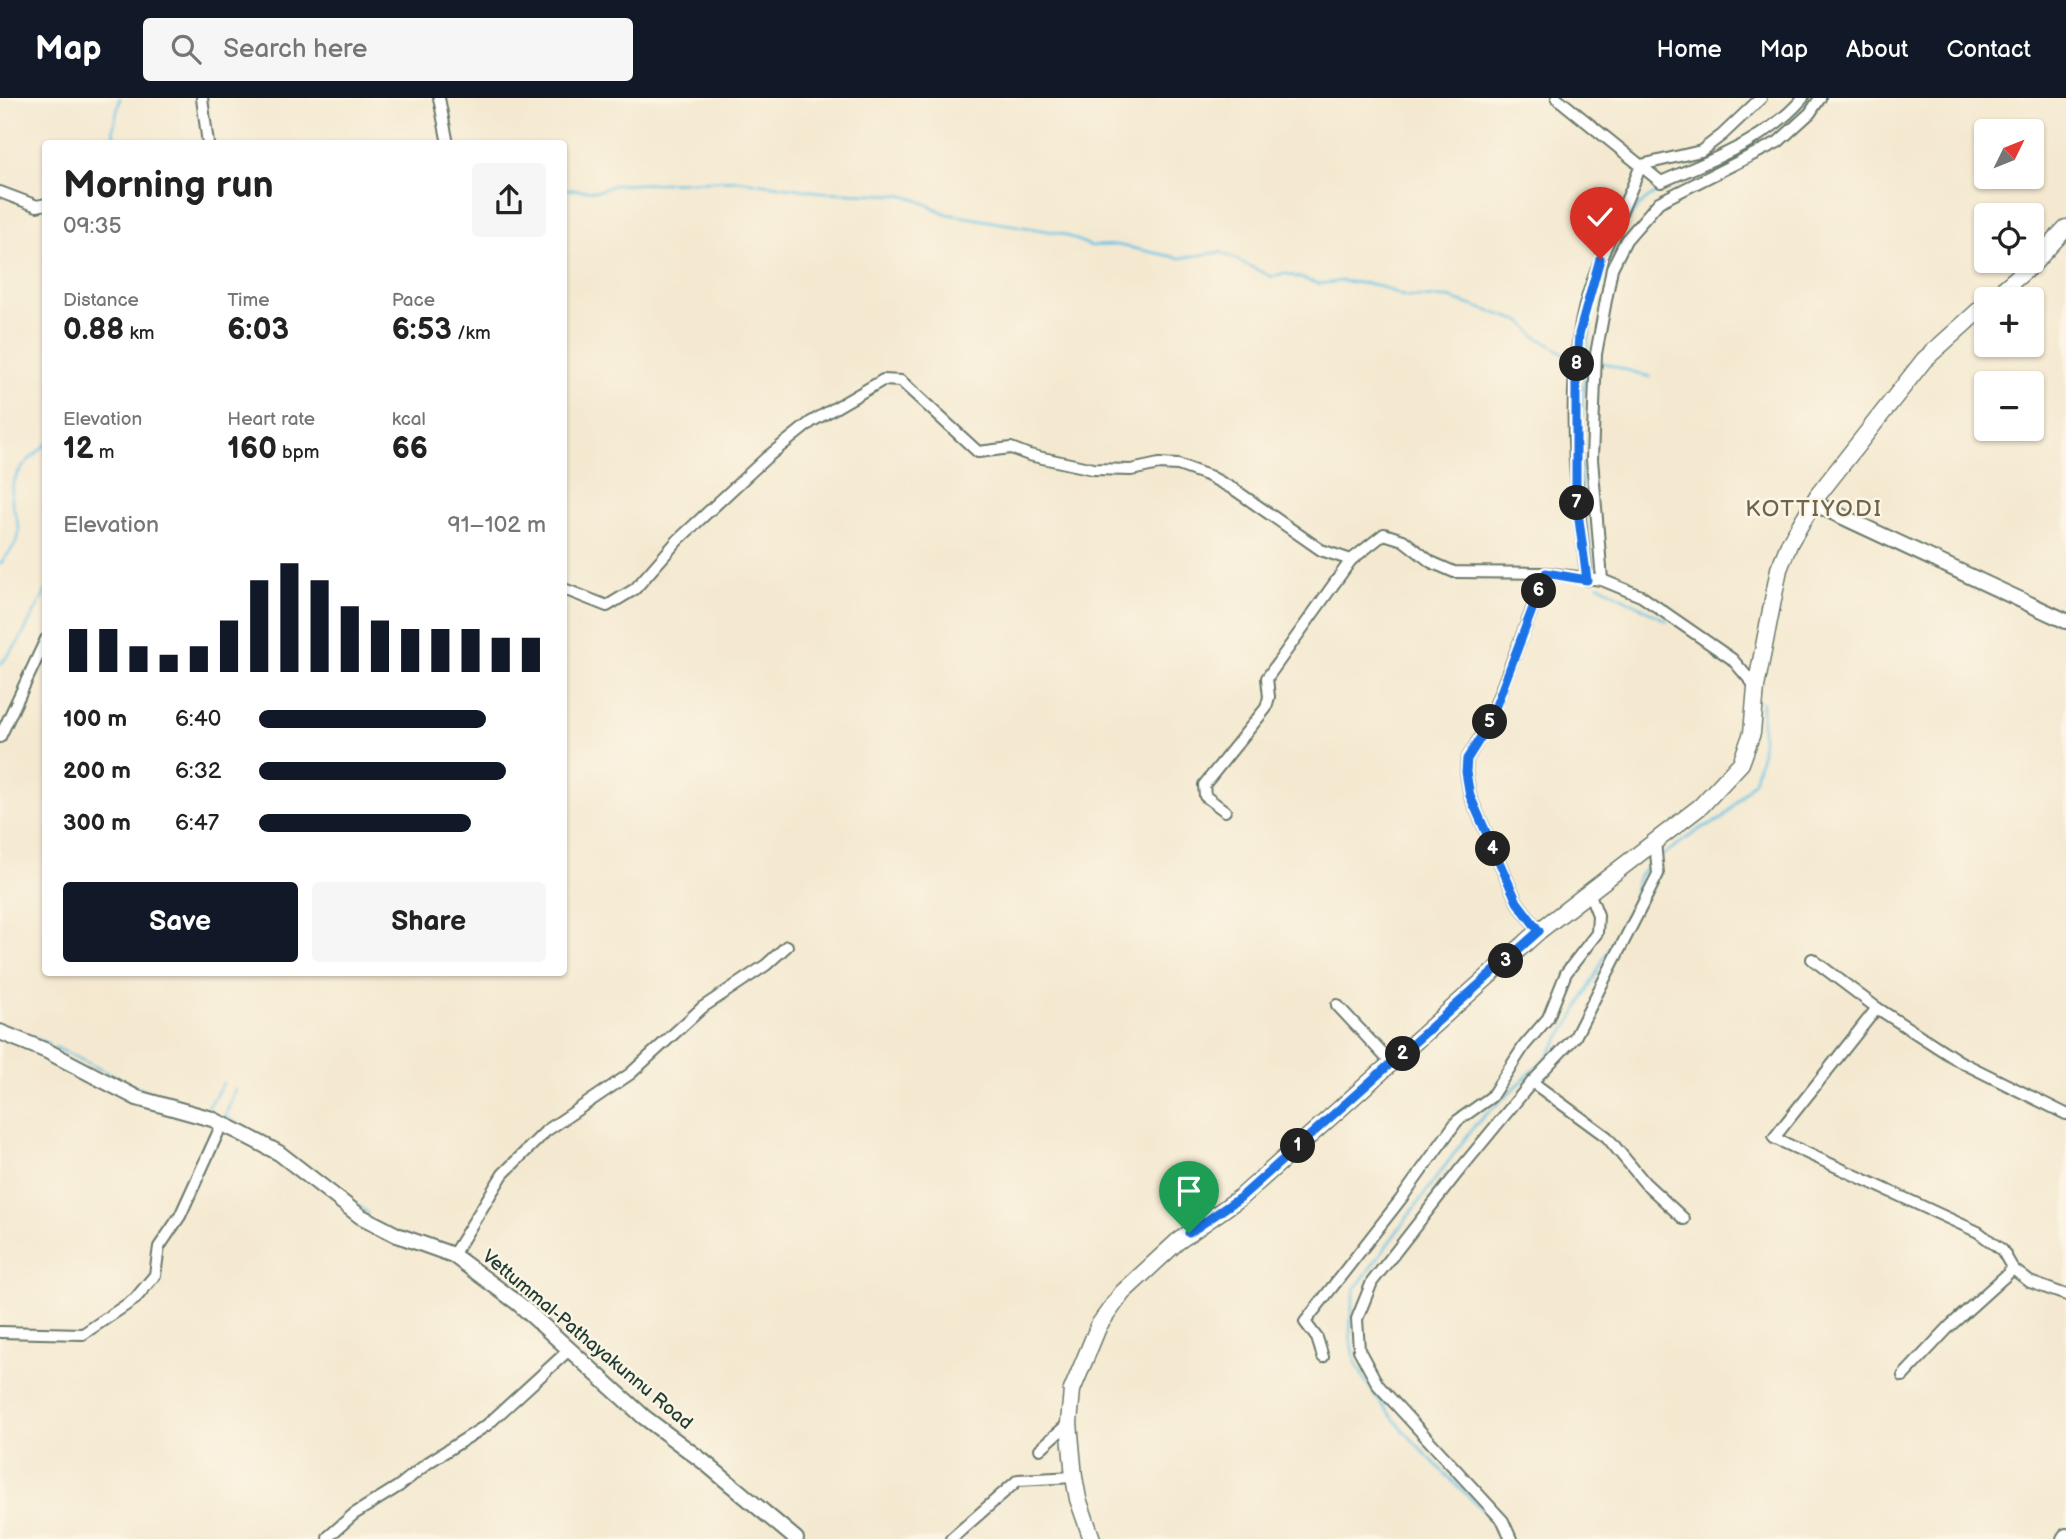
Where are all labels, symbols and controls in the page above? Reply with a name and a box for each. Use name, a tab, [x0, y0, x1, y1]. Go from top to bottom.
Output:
search box	[143, 18, 633, 81]
text: Map	[35, 29, 101, 69]
icon: search	[167, 30, 205, 68]
text: Search here	[223, 34, 367, 65]
text: Home	[1657, 35, 1722, 64]
text: Map	[1760, 35, 1808, 64]
text: About	[1846, 35, 1908, 64]
text: Contact	[1946, 35, 2031, 64]
north arrow	[1974, 119, 2044, 189]
map controls	[1974, 119, 2044, 441]
text: Morning run	[63, 163, 274, 208]
button: share	[472, 163, 546, 237]
pin	[1570, 187, 1630, 259]
icon: check	[1581, 198, 1619, 236]
button: locate	[1974, 203, 2044, 273]
text: 09:35	[63, 212, 122, 240]
button: +	[1974, 287, 2044, 357]
text: Distance	[63, 289, 139, 312]
text: Time	[227, 289, 269, 312]
text: Pace	[392, 289, 435, 312]
text: 0.88	[63, 312, 124, 348]
text: 6:03	[227, 312, 289, 348]
text: 6:53	[392, 312, 452, 348]
text: km	[124, 322, 155, 345]
text: /km	[452, 322, 491, 345]
pin: 8	[1560, 346, 1594, 382]
text: 8	[1571, 352, 1582, 375]
button: −	[1974, 371, 2044, 441]
text: Elevation	[63, 408, 142, 431]
text: Heart rate	[227, 408, 315, 431]
text: kcal	[392, 408, 426, 431]
text: 12	[63, 431, 94, 467]
text: 160	[227, 431, 277, 467]
text: 66	[392, 431, 428, 467]
text: m	[94, 441, 114, 464]
text: bpm	[277, 441, 319, 464]
pin: 7	[1560, 486, 1594, 520]
text: 7	[1571, 491, 1582, 514]
district label: KOTTIYODI	[1745, 495, 1883, 523]
text: Elevation	[63, 511, 159, 539]
text: 91–102 m	[447, 511, 546, 539]
pin: 6	[1522, 574, 1556, 608]
text: 6	[1533, 579, 1544, 602]
pin: 5	[1472, 704, 1508, 740]
text: 100 m	[63, 705, 127, 733]
text: 6:40	[175, 705, 221, 733]
text: 5	[1484, 710, 1495, 733]
text: 200 m	[63, 757, 131, 785]
text: 6:32	[175, 757, 221, 785]
text: 300 m	[63, 809, 131, 837]
text: 6:47	[175, 809, 219, 837]
pin: 4	[1476, 832, 1510, 866]
text: 4	[1487, 837, 1498, 860]
button: Save	[63, 882, 298, 962]
button: Share	[312, 882, 546, 962]
pin: 3	[1488, 944, 1524, 978]
text: 3	[1500, 949, 1511, 972]
pin: 2	[1386, 1037, 1420, 1072]
text: 2	[1397, 1042, 1408, 1065]
pin: 1	[1280, 1128, 1316, 1164]
text: 1	[1294, 1134, 1302, 1157]
pin	[1159, 1161, 1219, 1233]
icon: arrive	[1170, 1172, 1208, 1210]
street label: Vettummal-Pathayakunnu Road	[477, 1245, 697, 1435]

